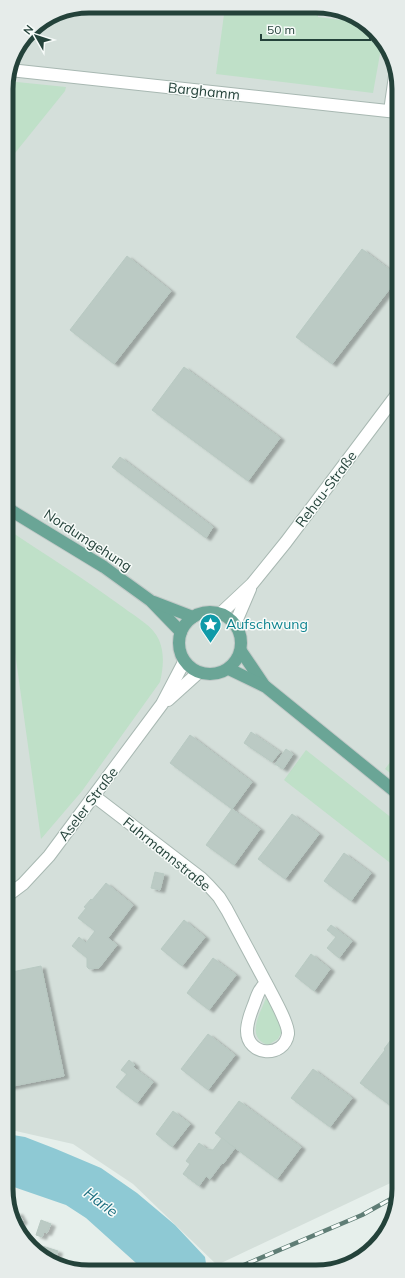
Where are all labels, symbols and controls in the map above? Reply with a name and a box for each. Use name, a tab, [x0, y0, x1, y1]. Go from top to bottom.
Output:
north arrow	[16, 16, 56, 56]
scale bar	[261, 16, 370, 42]
text: N	[20, 22, 36, 37]
text: 50 m	[267, 22, 295, 37]
street label: Barghamm	[167, 78, 241, 104]
street label: Rehau-Straße	[291, 447, 361, 531]
street label: Nordumgehung	[41, 505, 135, 575]
place icon: Aufschwung	[198, 611, 224, 644]
place label: Aufschwung	[226, 615, 308, 633]
street label: Aseler Straße	[54, 763, 122, 845]
street label: Fuhrmannstraße	[119, 813, 215, 895]
water label: Harle	[80, 1183, 122, 1221]

